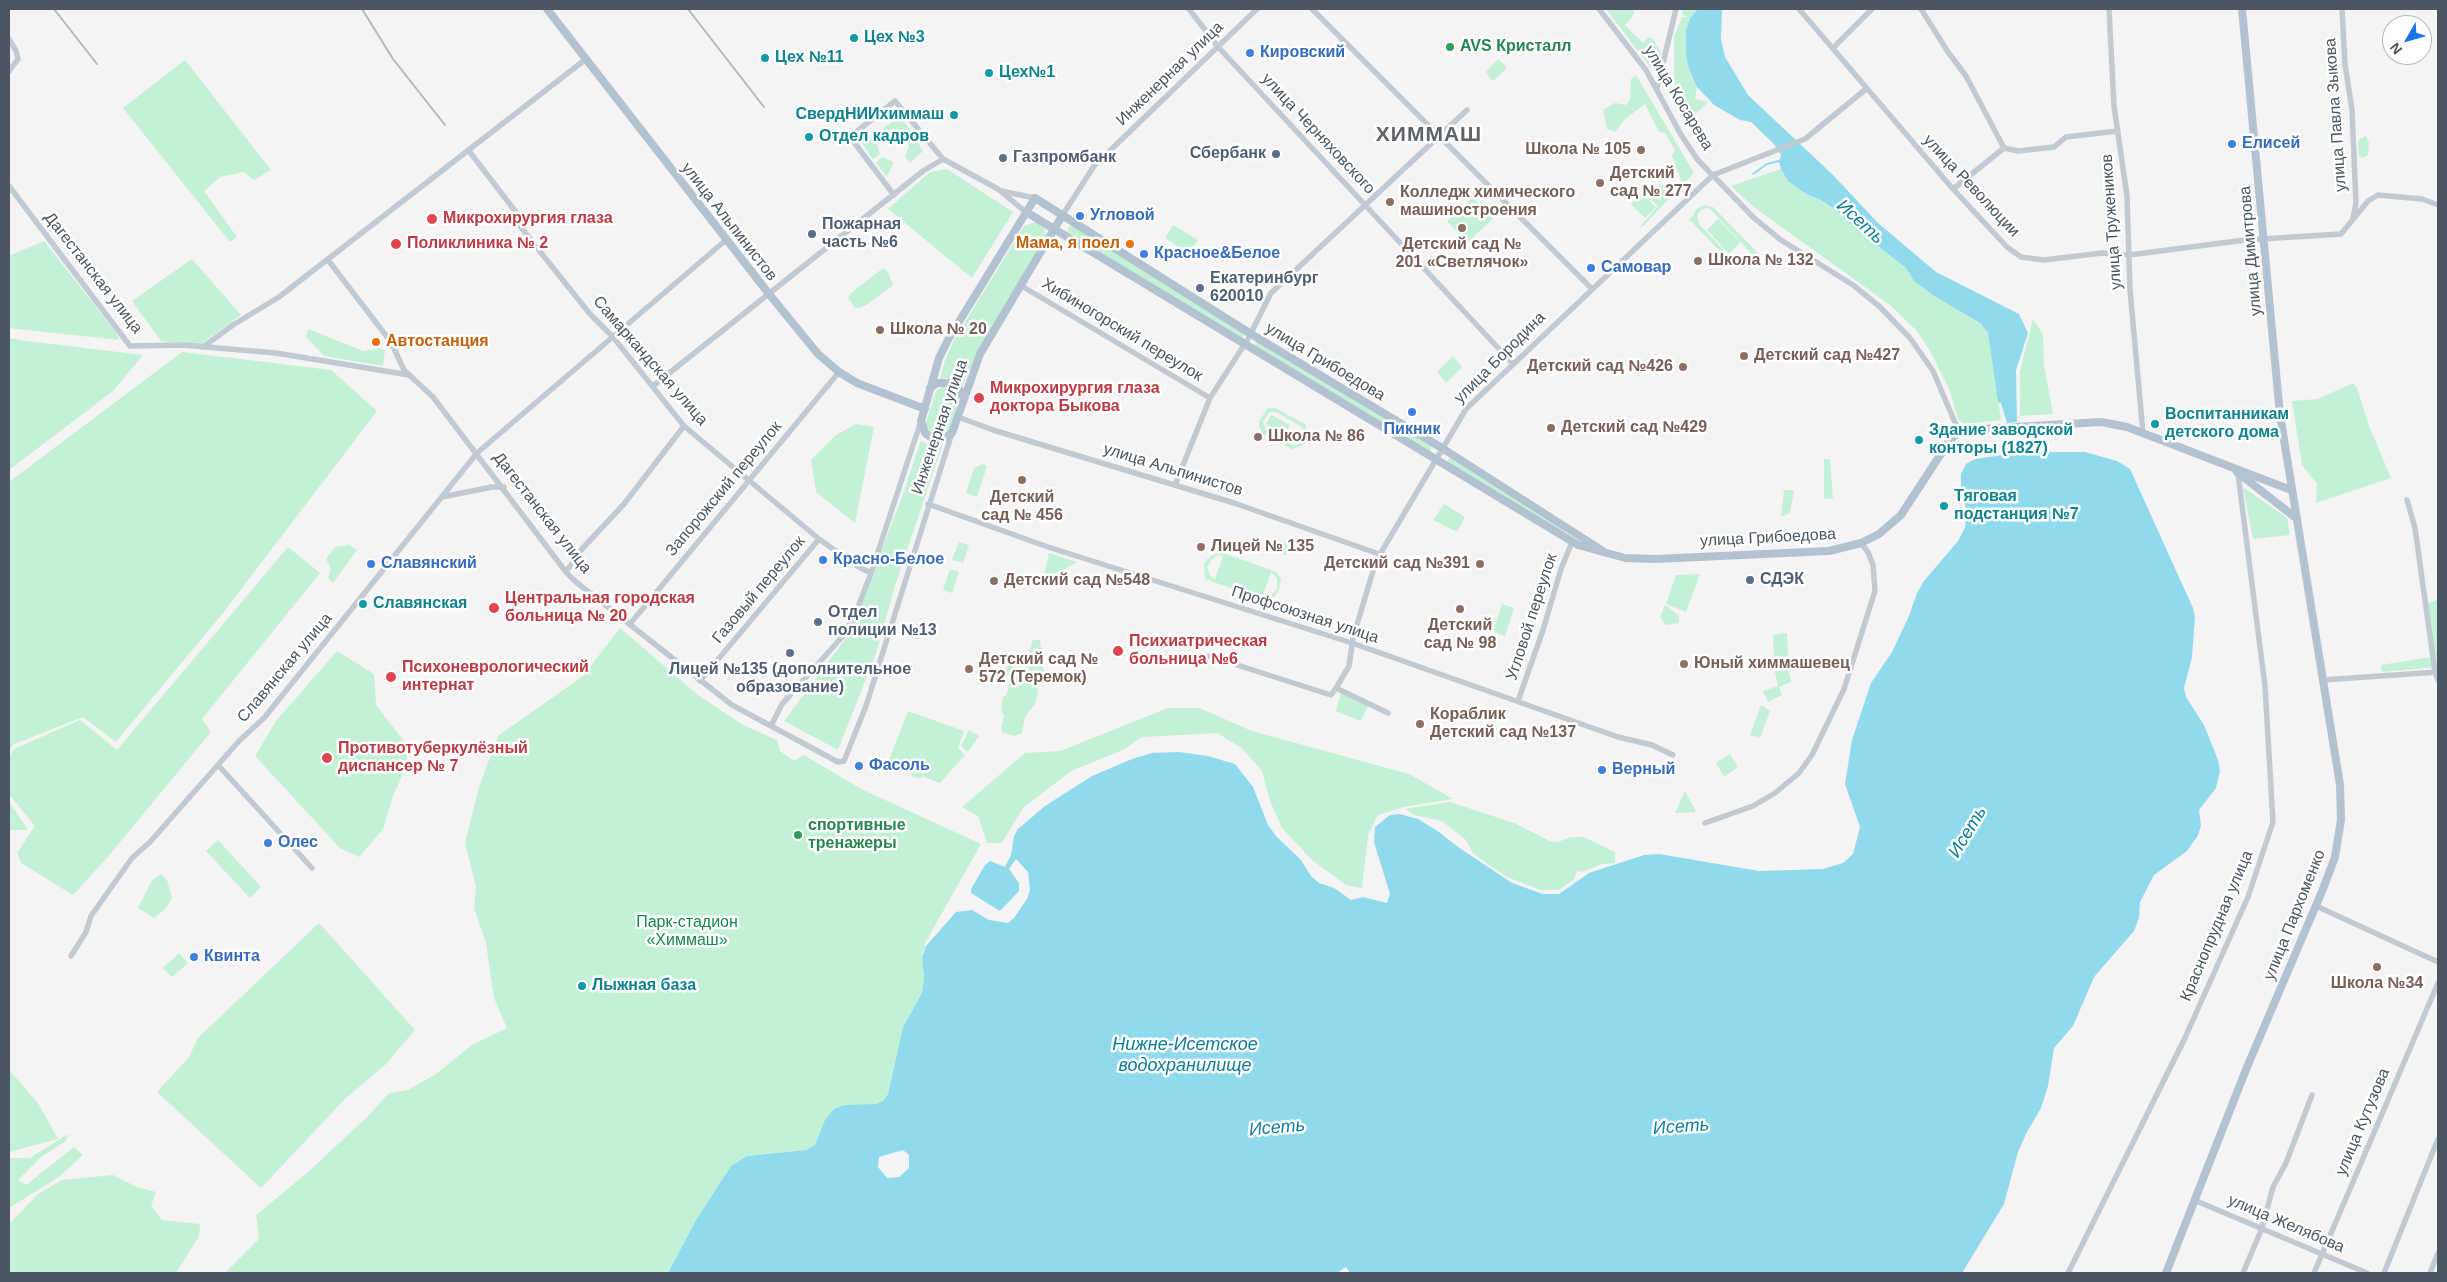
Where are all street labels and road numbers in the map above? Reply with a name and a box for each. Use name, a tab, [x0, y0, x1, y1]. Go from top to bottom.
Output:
street label: Инженерная улица	[1112, 18, 1228, 130]
street label: улица Павла Зыкова	[2321, 37, 2351, 193]
street label: улица Косарева	[1639, 42, 1717, 154]
street label: улица Черняховского	[1257, 70, 1379, 198]
street label: улица Революции	[1919, 131, 2023, 241]
street label: улица Тружеников	[2098, 153, 2126, 291]
street label: улица Альпинистов	[677, 159, 781, 285]
street label: улица Димитрова	[2236, 185, 2266, 317]
street label: Дагестанская улица	[40, 209, 146, 337]
street label: Хибиногорский переулок	[1038, 274, 1206, 386]
street label: Самаркандская улица	[589, 292, 711, 430]
street label: улица Бородина	[1450, 308, 1550, 408]
street label: улица Грибоедова	[1262, 319, 1388, 405]
street label: Инженерная улица	[908, 357, 972, 497]
street label: Запорожский переулок	[662, 418, 786, 560]
street label: улица Альпинистов	[1101, 440, 1245, 500]
street label: Дагестанская улица	[489, 449, 595, 577]
street label: улица Грибоедова	[1700, 525, 1836, 551]
street label: Газовый переулок	[709, 532, 809, 648]
street label: Угловой переулок	[1502, 551, 1562, 683]
street label: Профсоюзная улица	[1229, 582, 1381, 648]
street label: Славянская улица	[234, 609, 336, 727]
street label: улица Пархоменко	[2260, 847, 2330, 983]
street label: Краснопрудная улица	[2177, 848, 2257, 1004]
street label: улица Кутузова	[2332, 1066, 2394, 1178]
street label: улица Желябова	[2225, 1191, 2347, 1257]

